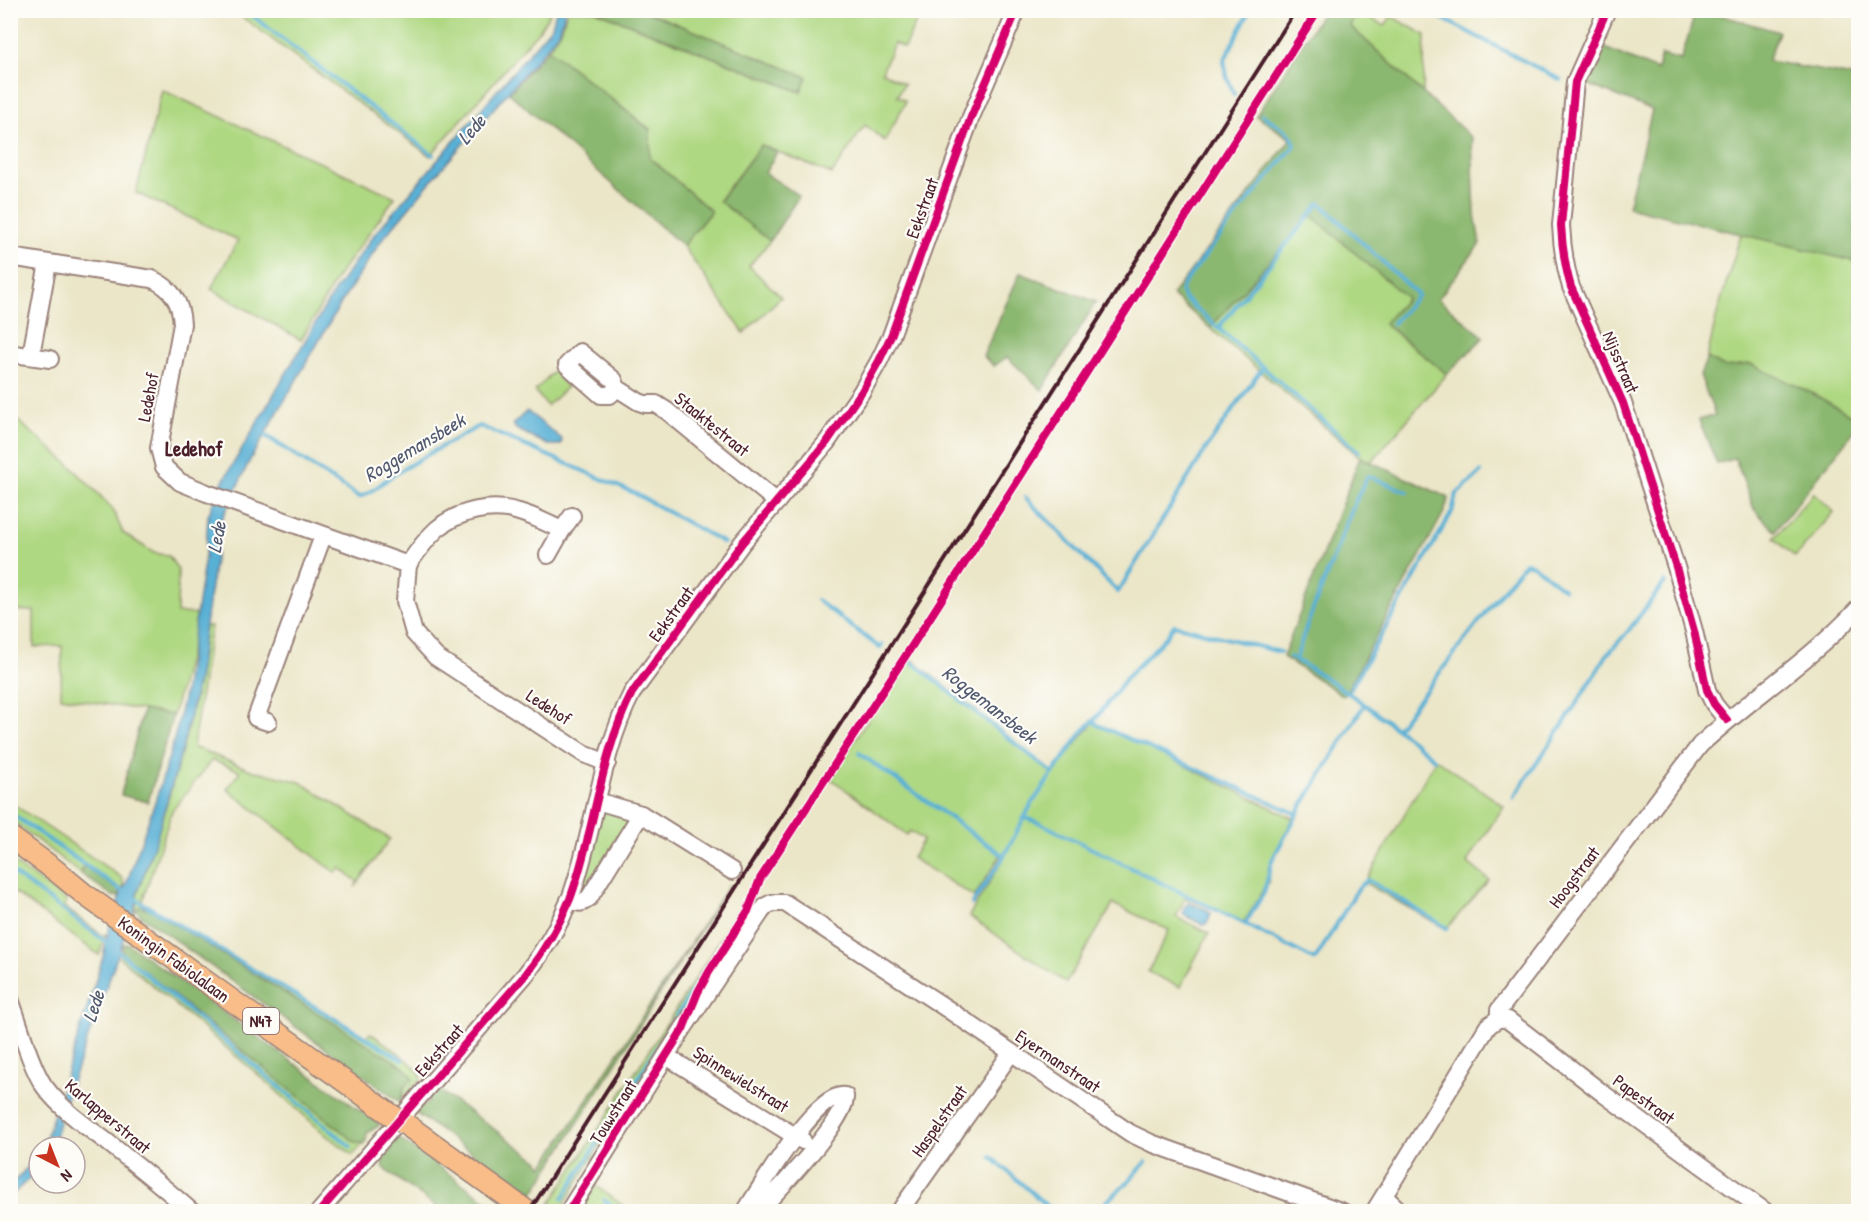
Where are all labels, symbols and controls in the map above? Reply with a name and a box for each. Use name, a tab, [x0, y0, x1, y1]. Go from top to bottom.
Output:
water label: Lede	[451, 108, 492, 150]
street label: Eekstraat	[899, 173, 945, 242]
street label: Nijsstraat	[1597, 327, 1646, 398]
street label: Ledehof	[131, 370, 165, 424]
street label: Staaktestraat	[669, 386, 755, 462]
water label: Roggemansbeek	[358, 405, 472, 489]
district label: Ledehof	[165, 434, 223, 463]
water label: Lede	[200, 518, 232, 555]
street label: Eekstraat	[642, 581, 700, 647]
water label: Roggemansbeek	[936, 658, 1044, 751]
street label: Ledehof	[522, 683, 577, 731]
street label: Hoogstraat	[1543, 840, 1606, 913]
street label: Koningin Fabiolalaan	[113, 910, 235, 1008]
water label: Lede	[75, 986, 111, 1025]
road number: N47	[243, 1008, 279, 1034]
street label: Eekstraat	[409, 1018, 470, 1082]
street label: Eyermanstraat	[1011, 1023, 1106, 1099]
street label: Spinnewielstraat	[689, 1040, 794, 1119]
street label: Papestraat	[1608, 1068, 1681, 1130]
street label: Karlapperstraat	[60, 1073, 157, 1160]
street label: Touwstraat	[583, 1074, 643, 1149]
street label: Haspelstraat	[905, 1079, 973, 1162]
north arrow	[27, 1135, 87, 1195]
text: N	[56, 1165, 78, 1187]

